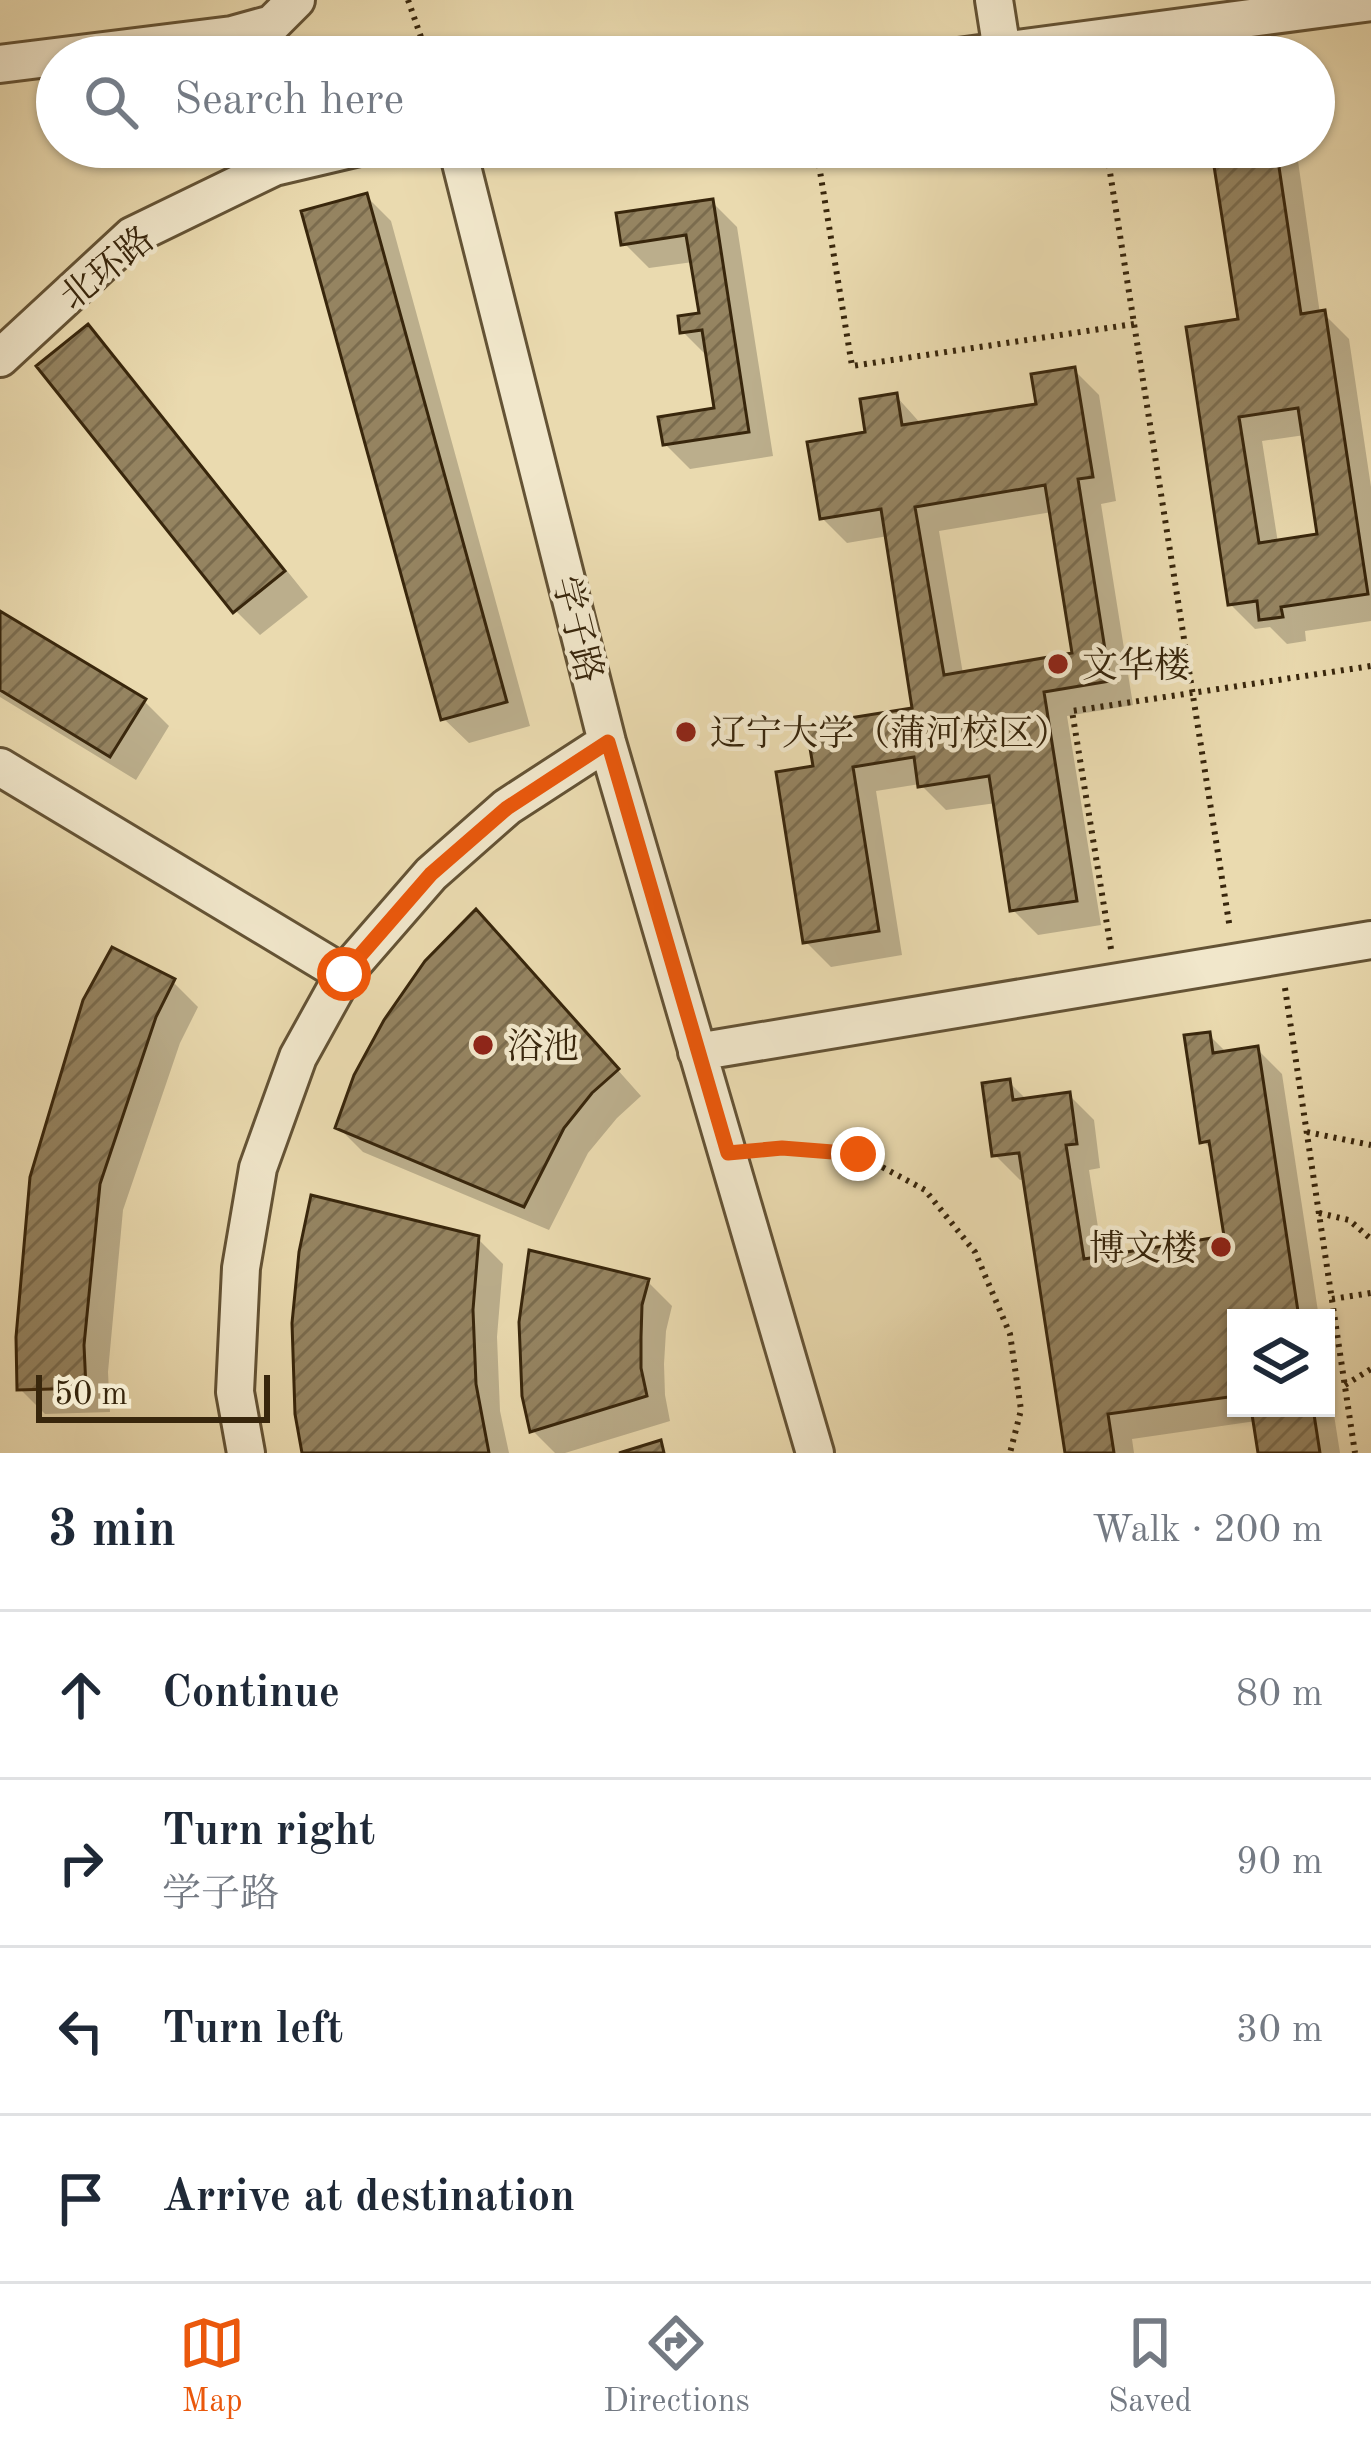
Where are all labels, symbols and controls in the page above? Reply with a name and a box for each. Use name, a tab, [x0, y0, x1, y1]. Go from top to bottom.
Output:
search box	[36, 36, 1335, 168]
icon: search	[78, 69, 144, 135]
text: Search here	[174, 79, 404, 124]
street label: 北环路	[53, 219, 162, 318]
street label: 学子路	[545, 572, 610, 687]
place label: 文华楼	[1082, 646, 1190, 686]
marker: 文华楼	[1045, 651, 1071, 677]
place label: 辽宁大学（蒲河校区）	[710, 714, 1070, 754]
marker: 辽宁大学（蒲河校区）	[673, 719, 699, 745]
route start	[317, 947, 371, 1001]
place label: 浴池	[507, 1028, 579, 1067]
marker: 浴池	[470, 1032, 496, 1058]
route end	[831, 1127, 885, 1181]
place label: 博文楼	[1089, 1229, 1197, 1269]
marker: 博文楼	[1208, 1234, 1234, 1260]
map controls	[1227, 1309, 1335, 1417]
button: layers	[1227, 1309, 1335, 1417]
scale bar	[36, 1369, 270, 1422]
text: 50 m	[54, 1379, 128, 1412]
text: 3 min	[48, 1506, 176, 1557]
text: Walk · 200 m	[1092, 1511, 1323, 1550]
icon: ahead	[48, 1662, 114, 1728]
text: Continue	[162, 1672, 340, 1717]
text: 80 m	[1236, 1675, 1323, 1714]
text: Turn right	[162, 1810, 375, 1855]
icon: right	[48, 1830, 114, 1896]
text: 90 m	[1236, 1843, 1323, 1882]
text: 学子路	[162, 1876, 279, 1915]
icon: left	[48, 1998, 114, 2064]
text: Turn left	[162, 2008, 343, 2053]
text: 30 m	[1236, 2011, 1323, 2050]
icon: arrive	[48, 2166, 114, 2232]
text: Arrive at destination	[162, 2176, 575, 2221]
tab: Map	[179, 2310, 245, 2423]
tab: Directions	[603, 2310, 750, 2423]
tab: Saved	[1108, 2310, 1192, 2423]

